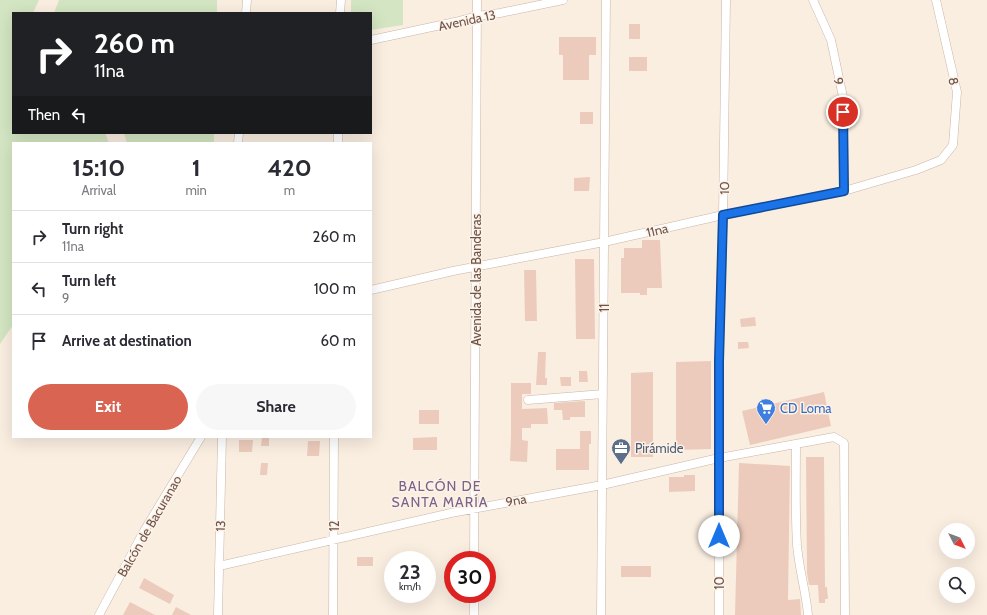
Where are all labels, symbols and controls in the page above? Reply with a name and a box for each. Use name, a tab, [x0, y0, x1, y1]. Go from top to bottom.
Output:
street label: Avenida 13	[437, 6, 497, 34]
text: 260 m	[94, 26, 175, 60]
icon: right	[28, 28, 80, 80]
text: 11na	[94, 60, 124, 82]
street label: 8	[945, 75, 963, 87]
street label: 9	[830, 76, 848, 86]
pin	[826, 95, 860, 129]
icon: arrive	[832, 101, 854, 123]
icon: left	[68, 104, 90, 126]
text: Then	[28, 106, 60, 124]
text: 15:10	[72, 153, 125, 182]
text: 1	[192, 153, 201, 182]
text: 420	[267, 153, 312, 182]
street label: 10	[716, 181, 732, 195]
text: Arrival	[81, 182, 116, 198]
text: min	[185, 182, 207, 198]
text: m	[284, 182, 295, 198]
street label: Avenida de las Banderas	[468, 213, 484, 346]
text: Turn right	[62, 220, 123, 238]
street label: 11na	[644, 220, 670, 240]
icon: right	[28, 226, 50, 248]
text: 260 m	[313, 228, 356, 246]
text: 11na	[62, 238, 84, 254]
text: Turn left	[62, 272, 116, 290]
icon: left	[28, 278, 50, 300]
text: 100 m	[314, 280, 356, 298]
text: 9	[62, 290, 69, 306]
street label: 11	[596, 304, 612, 312]
icon: arrive	[28, 330, 50, 352]
text: Arrive at destination	[62, 332, 192, 350]
text: 60 m	[320, 332, 356, 350]
button: Exit	[28, 384, 188, 430]
button: Share	[196, 384, 356, 430]
supermarket icon: CD Loma	[755, 397, 777, 425]
place label: CD Loma	[780, 400, 832, 416]
office icon: Pirámide	[610, 437, 632, 465]
place label: Pirámide	[635, 440, 684, 456]
street label: Balcón de Bacuranao	[113, 472, 185, 580]
district label: BALCÓN DE SANTA MARÍA	[392, 477, 488, 511]
street label: 9na	[504, 490, 528, 510]
position arrow	[698, 515, 740, 557]
street label: 13	[212, 520, 228, 532]
street label: 12	[326, 520, 342, 532]
north arrow	[939, 523, 975, 559]
map controls	[939, 523, 975, 603]
speed limit sign: 30	[444, 551, 496, 603]
text: 23	[399, 560, 421, 584]
button: search	[939, 567, 975, 603]
street label: 10	[711, 576, 727, 590]
text: km/h	[399, 580, 421, 593]

